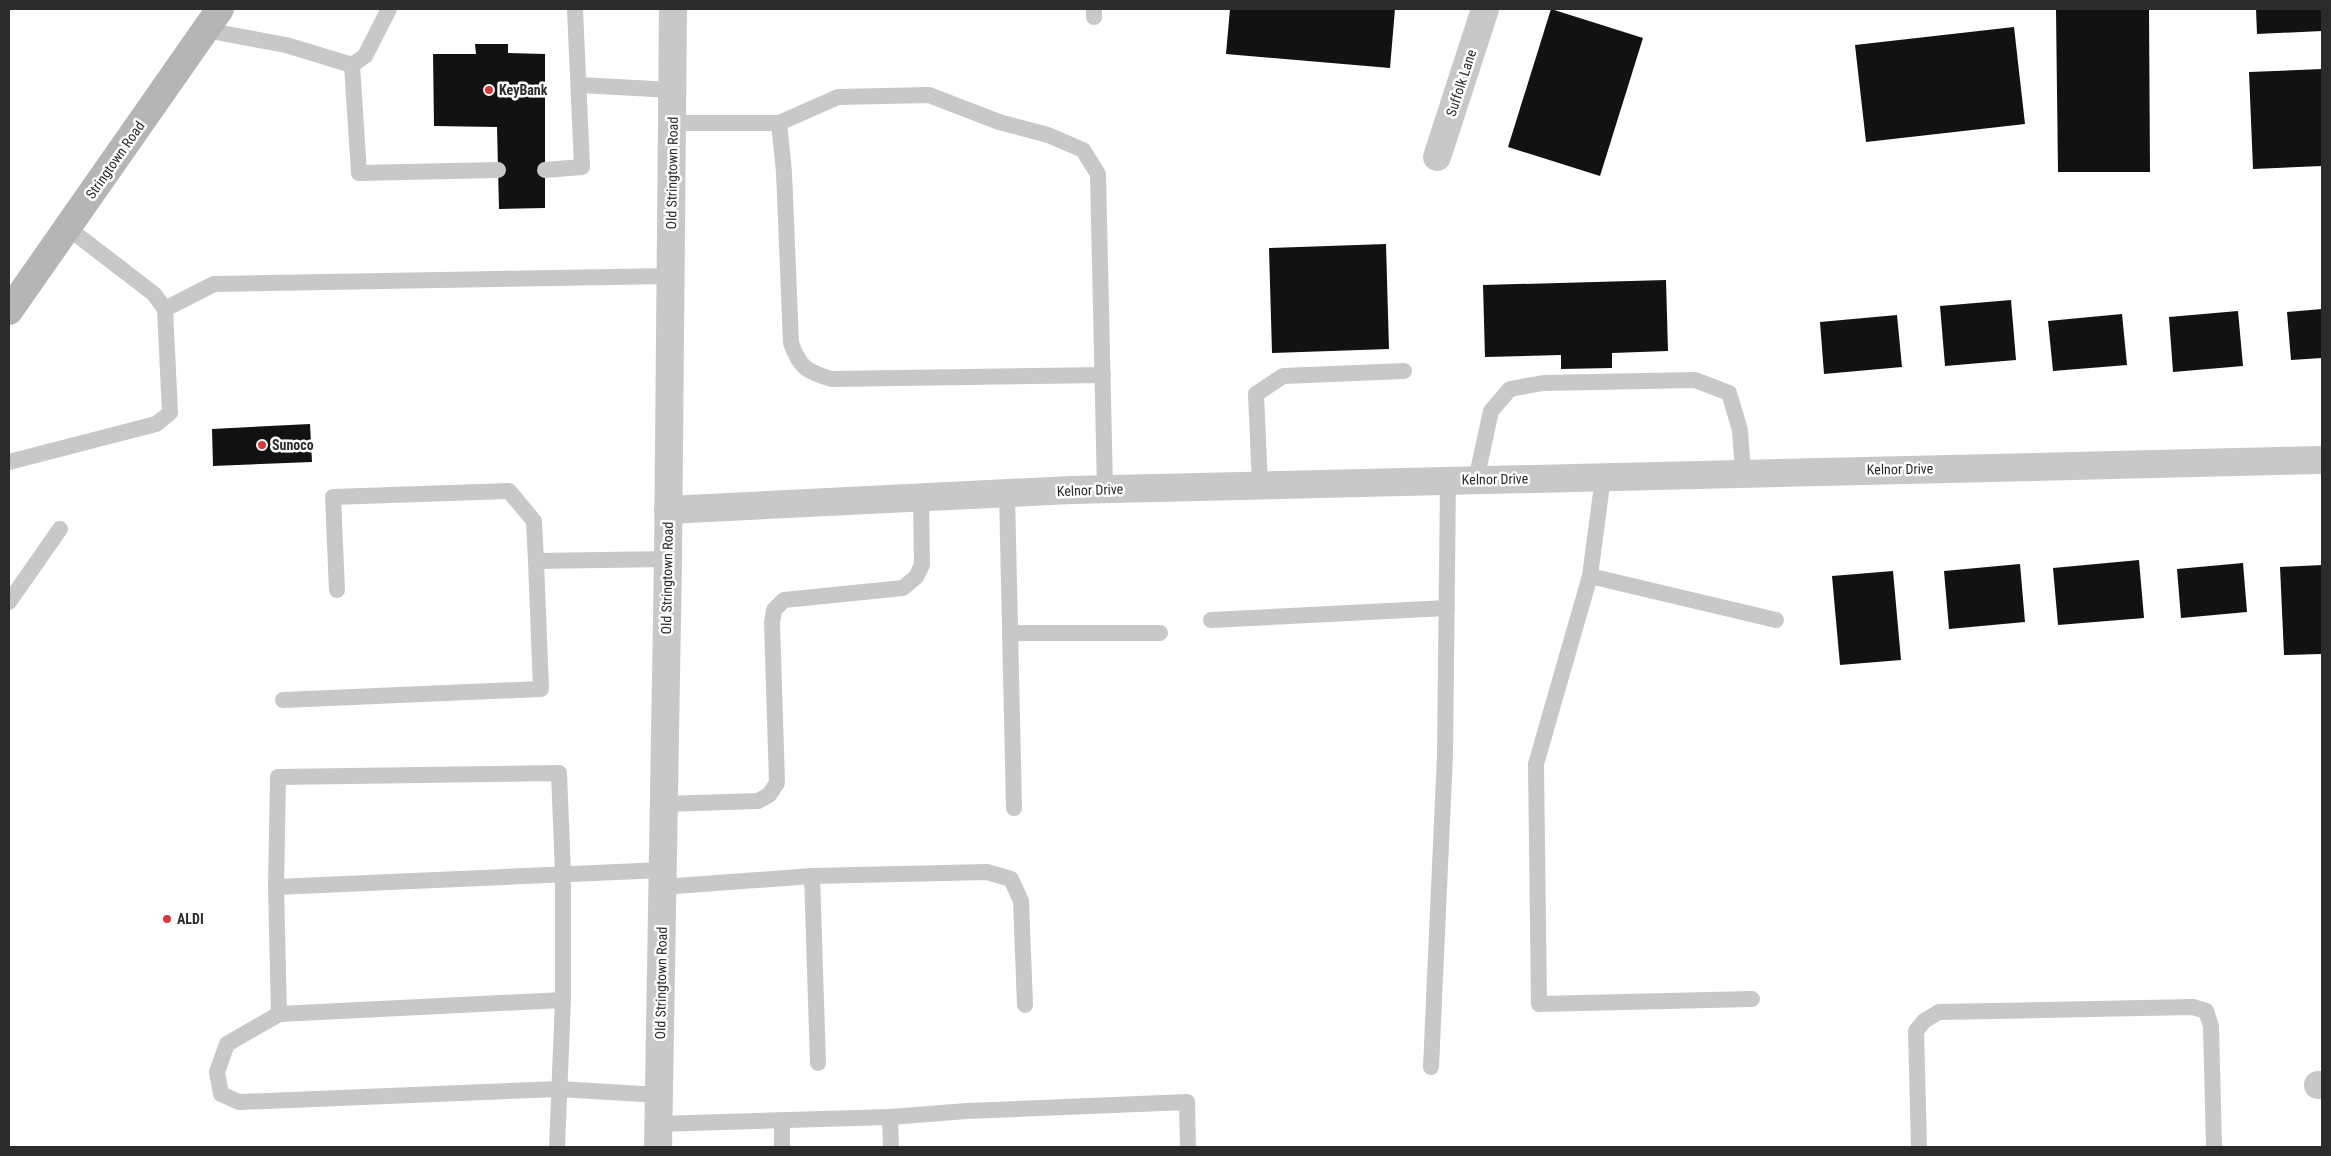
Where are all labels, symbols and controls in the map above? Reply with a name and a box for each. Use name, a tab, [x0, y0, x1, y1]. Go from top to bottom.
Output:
street label: Suffolk Lane	[1443, 47, 1479, 118]
place label: KeyBank	[499, 82, 548, 98]
marker: KeyBank	[483, 84, 495, 96]
street label: Old Stringtown Road	[663, 117, 681, 229]
street label: Stringtown Road	[82, 118, 148, 202]
place label: Sunoco	[272, 437, 314, 453]
marker: Sunoco	[256, 439, 268, 451]
street label: Kelnor Drive	[1867, 460, 1934, 478]
street label: Kelnor Drive	[1462, 470, 1529, 488]
street label: Kelnor Drive	[1057, 481, 1124, 499]
street label: Old Stringtown Road	[658, 522, 676, 634]
place label: ALDI	[177, 911, 204, 927]
marker: ALDI	[161, 913, 173, 925]
street label: Old Stringtown Road	[652, 927, 670, 1039]

